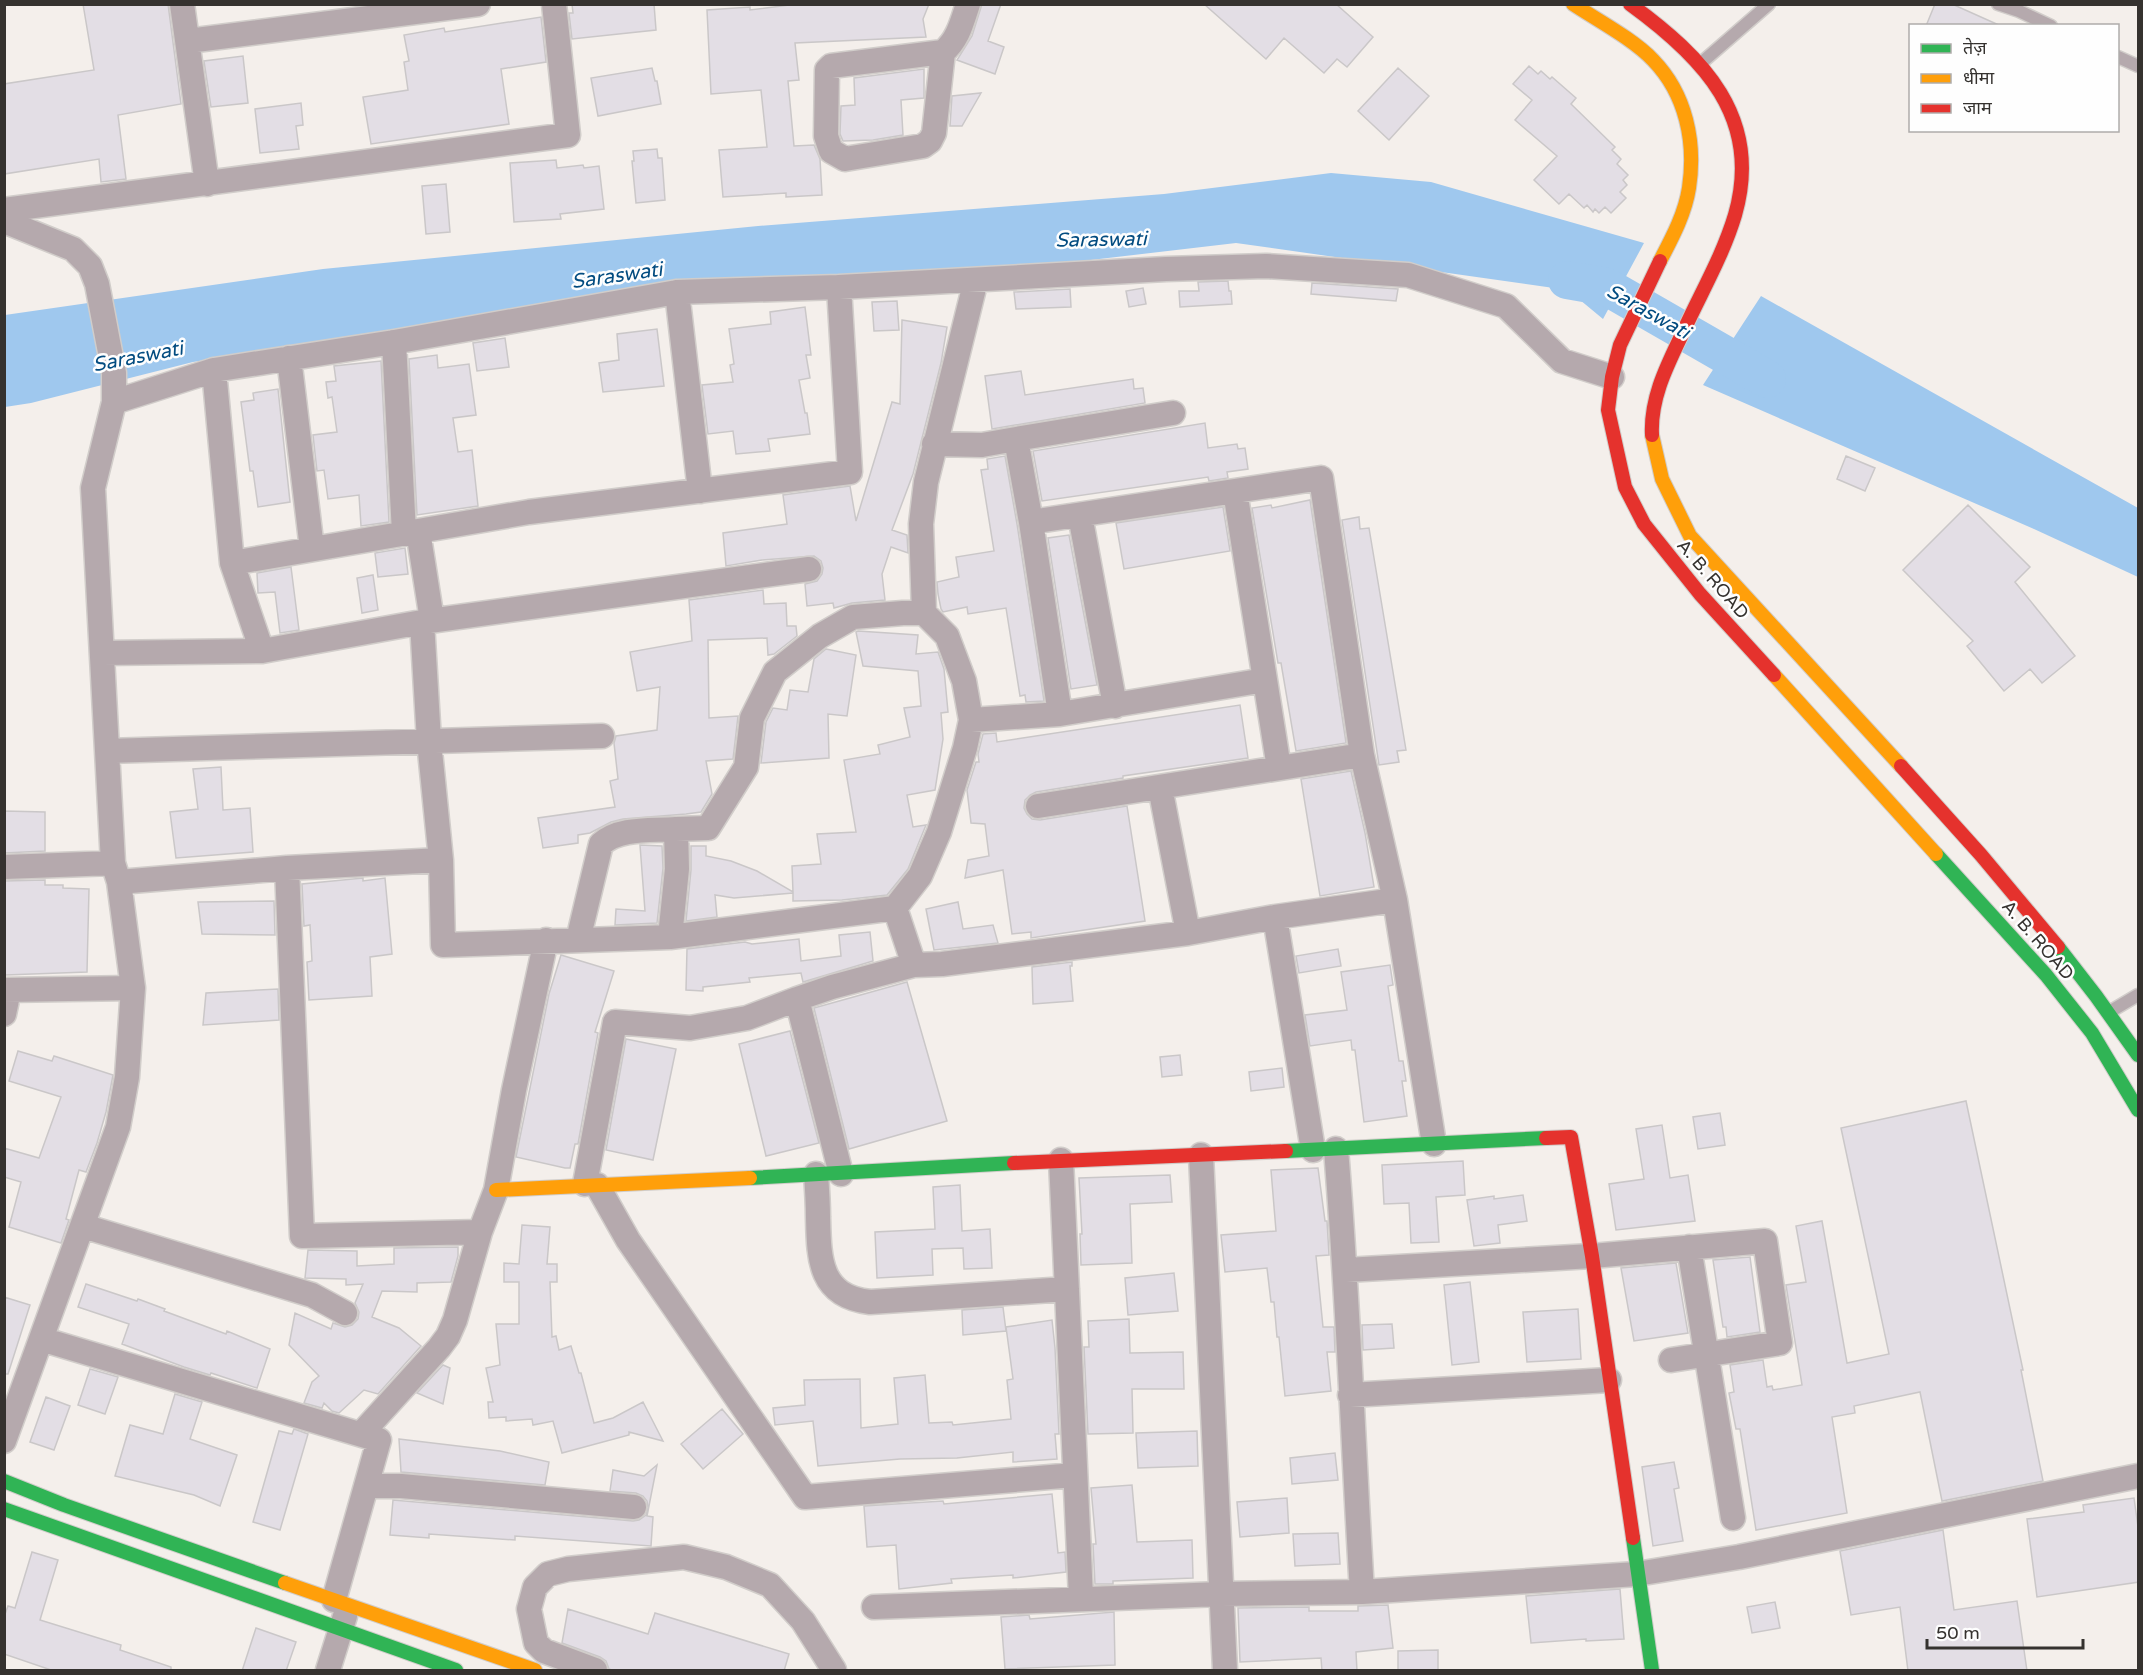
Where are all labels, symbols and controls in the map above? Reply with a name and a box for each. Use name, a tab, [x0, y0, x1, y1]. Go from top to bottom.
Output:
legend	[1909, 24, 2119, 132]
text: तेज़	[1963, 37, 1987, 59]
text: धीमा	[1963, 67, 1994, 89]
text: जाम	[1963, 97, 1993, 119]
water label: Saraswati	[1055, 227, 1150, 253]
water label: Saraswati	[570, 257, 667, 294]
water label: Saraswati	[1602, 279, 1696, 346]
water label: Saraswati	[91, 336, 188, 377]
street label: A. B. ROAD	[1672, 535, 1754, 623]
street label: A. B. ROAD	[1997, 896, 2079, 984]
scale bar	[1927, 1612, 2083, 1650]
text: 50 m	[1936, 1622, 1980, 1644]

